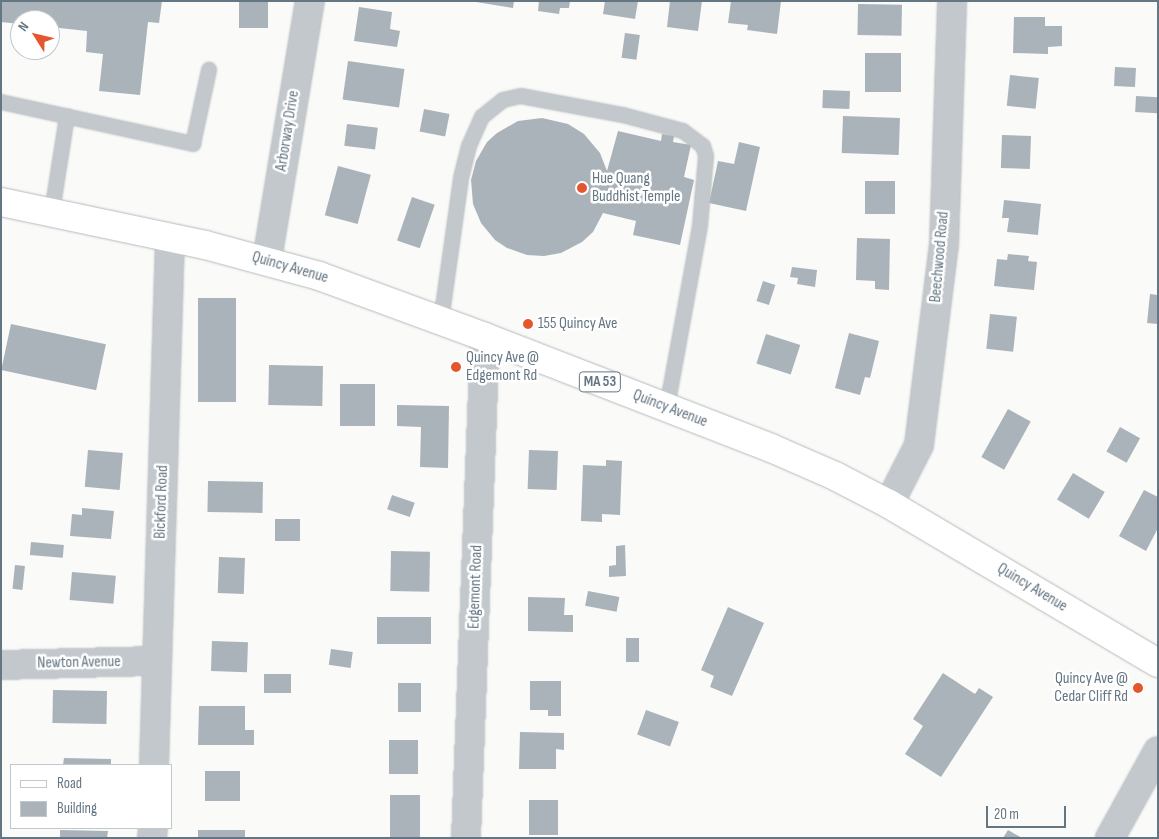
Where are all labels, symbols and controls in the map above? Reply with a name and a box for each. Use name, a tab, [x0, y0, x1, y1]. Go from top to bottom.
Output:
north arrow	[10, 10, 60, 60]
text: N	[14, 18, 32, 35]
street label: Arborway Drive	[272, 89, 304, 173]
place label: Hue Quang Buddhist Temple	[592, 169, 680, 207]
marker: Hue Quang Buddhist Temple	[576, 182, 588, 194]
street label: Beechwood Road	[926, 211, 954, 303]
street label: Quincy Avenue	[250, 248, 330, 288]
place label: 155 Quincy Ave	[538, 314, 618, 334]
marker: 155 Quincy Ave	[522, 318, 534, 330]
place label: Quincy Ave @ Edgemont Rd	[466, 348, 539, 386]
marker: Quincy Ave @ Edgemont Rd	[450, 361, 462, 373]
road number: MA 53	[579, 370, 621, 394]
street label: Quincy Avenue	[630, 386, 710, 432]
street label: Bickford Road	[151, 465, 173, 539]
street label: Edgemont Road	[465, 545, 487, 629]
street label: Quincy Avenue	[993, 560, 1071, 616]
street label: Newton Avenue	[37, 653, 121, 673]
place label: Quincy Ave @ Cedar Cliff Rd	[1054, 669, 1128, 707]
marker: Quincy Ave @ Cedar Cliff Rd	[1132, 682, 1144, 694]
legend	[10, 764, 172, 829]
text: Road	[57, 774, 82, 793]
scale bar	[989, 796, 1069, 828]
text: Building	[57, 799, 97, 818]
text: 20 m	[994, 805, 1019, 824]

